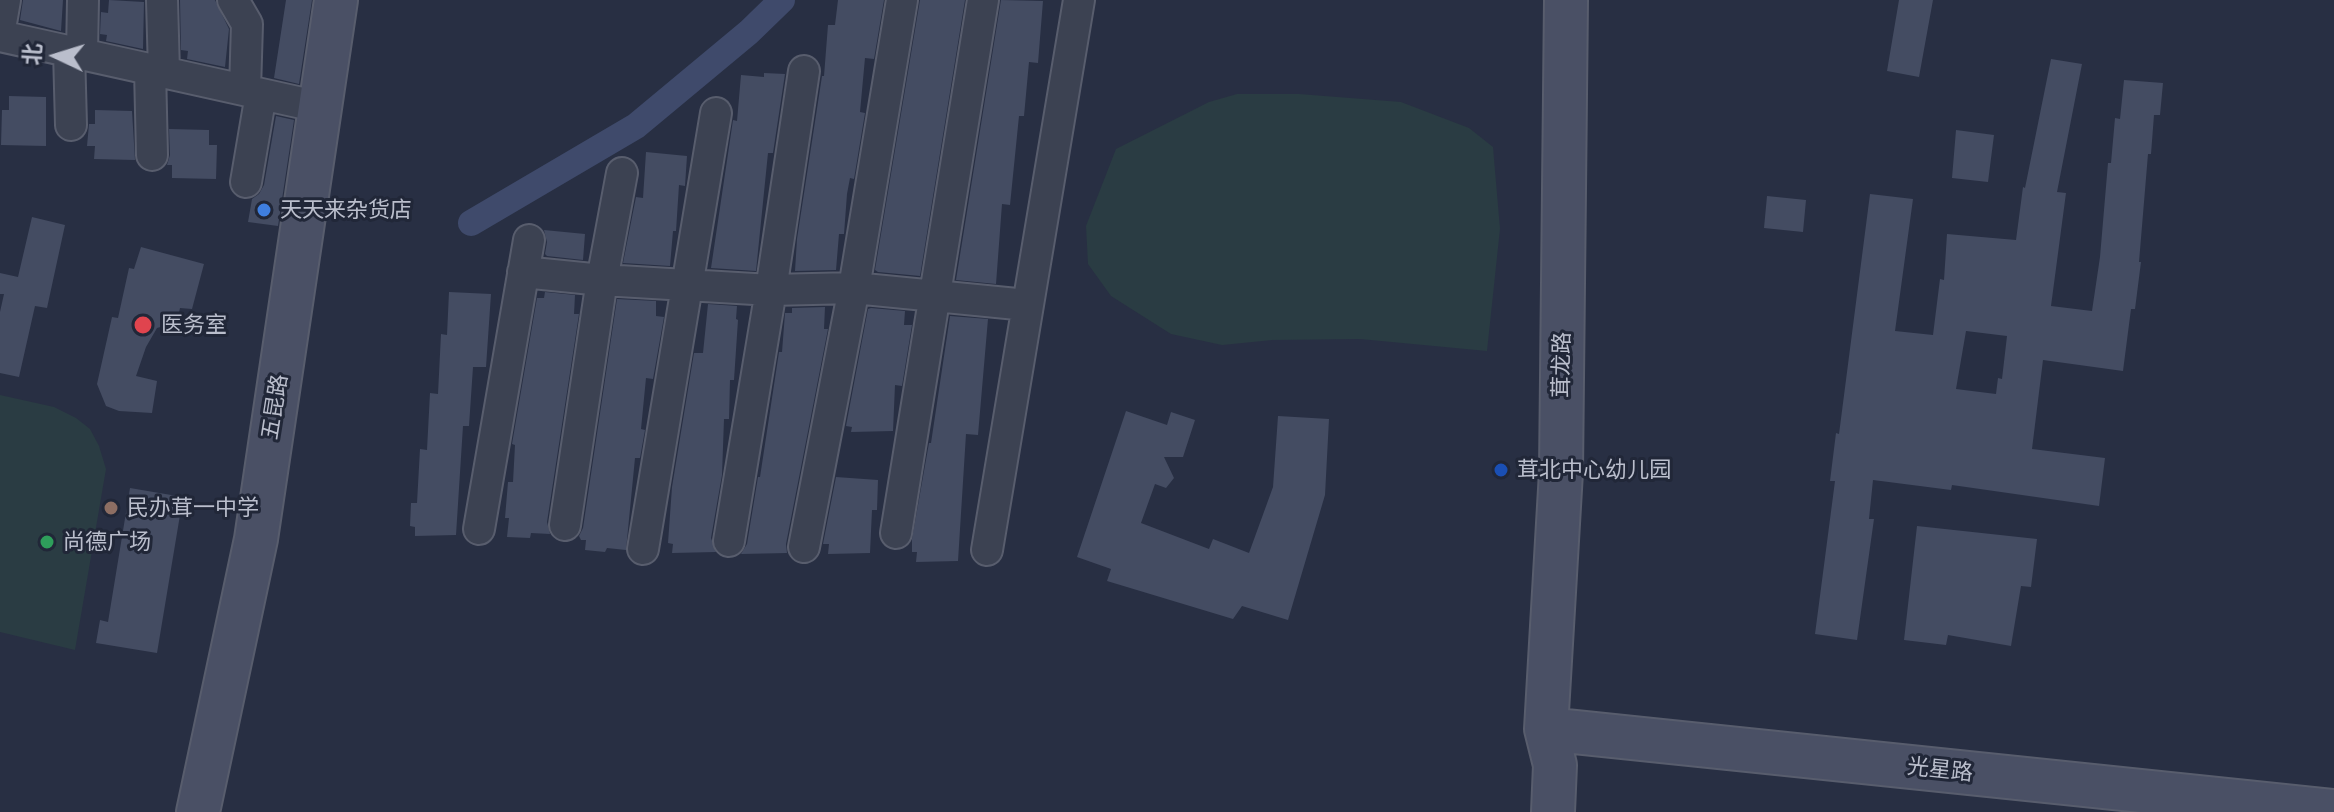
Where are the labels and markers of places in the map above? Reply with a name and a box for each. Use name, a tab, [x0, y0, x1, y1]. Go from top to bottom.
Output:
place label: 天天来杂货店	[280, 197, 412, 223]
marker: 天天来杂货店	[255, 201, 273, 219]
place label: 医务室	[161, 312, 227, 338]
marker: 医务室	[132, 314, 154, 336]
place label: 茸北中心幼儿园	[1517, 457, 1671, 483]
marker: 茸北中心幼儿园	[1492, 461, 1510, 479]
place label: 民办茸一中学	[127, 495, 259, 521]
marker: 民办茸一中学	[102, 499, 120, 517]
place label: 尚德广场	[63, 529, 151, 555]
marker: 尚德广场	[38, 533, 56, 551]

